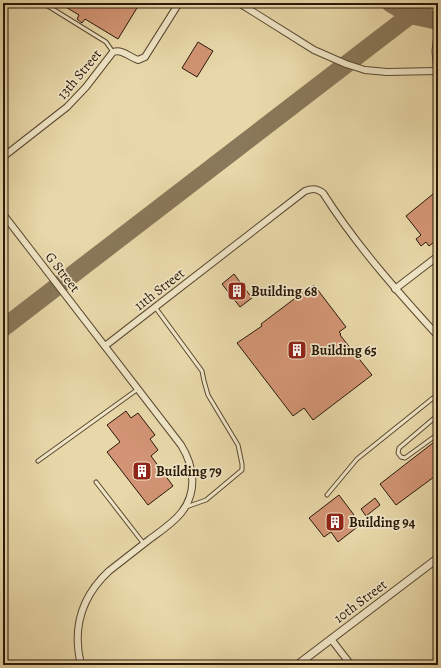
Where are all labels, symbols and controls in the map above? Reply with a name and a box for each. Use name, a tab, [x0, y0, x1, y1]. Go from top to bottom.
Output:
street label: 13th Street	[53, 45, 106, 103]
street label: G Street	[41, 248, 85, 297]
street label: 11th Street	[130, 264, 189, 315]
building icon: Building 68	[226, 280, 248, 302]
place label: Building 68	[251, 282, 318, 301]
building icon: Building 65	[286, 339, 308, 361]
place label: Building 65	[311, 341, 377, 360]
building icon: Building 79	[131, 460, 153, 482]
place label: Building 79	[156, 462, 222, 481]
building icon: Building 94	[324, 511, 346, 533]
place label: Building 94	[349, 513, 416, 532]
street label: 10th Street	[330, 575, 391, 628]

